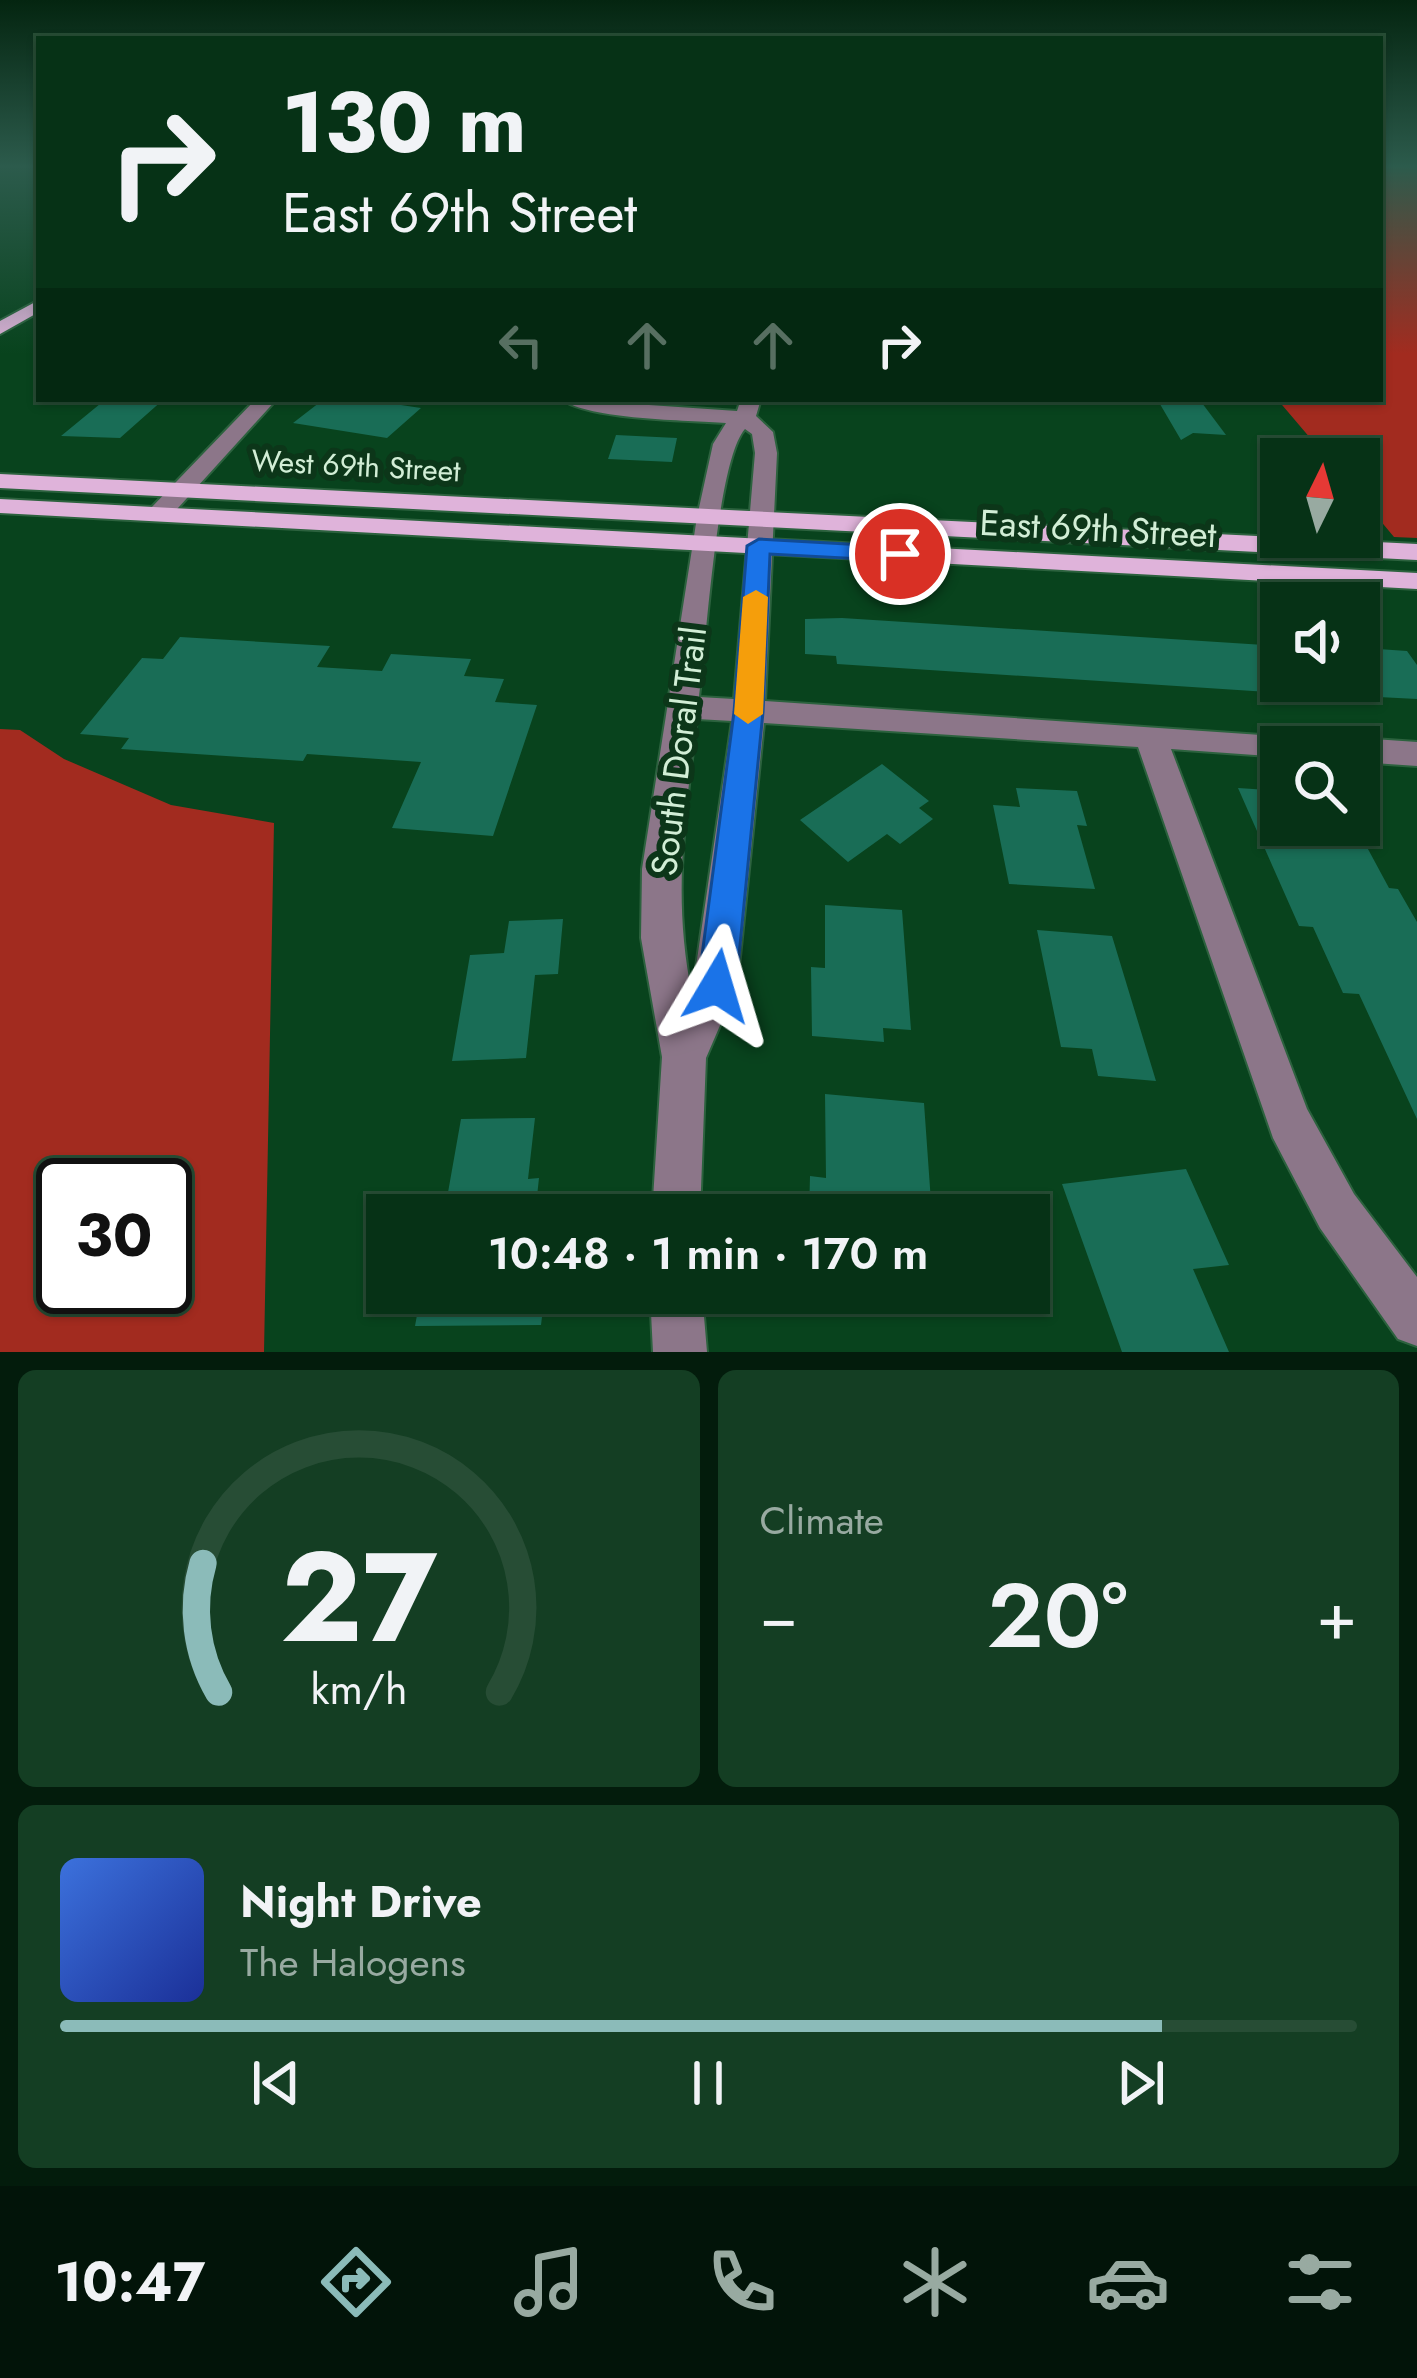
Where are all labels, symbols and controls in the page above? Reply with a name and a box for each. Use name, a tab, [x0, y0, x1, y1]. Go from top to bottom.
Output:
text: 130 m	[282, 62, 527, 184]
icon: right	[84, 84, 240, 240]
text: East 69th Street	[282, 174, 637, 252]
icon: left	[488, 312, 554, 378]
icon: ahead	[614, 312, 680, 378]
icon: ahead	[740, 312, 806, 378]
icon: right	[866, 312, 932, 378]
north arrow	[1260, 438, 1380, 558]
map controls	[1260, 438, 1380, 846]
street label: West 69th Street	[250, 439, 462, 492]
street label: East 69th Street	[978, 496, 1218, 560]
pin	[849, 503, 951, 605]
icon: arrive	[867, 521, 933, 587]
button: sound	[1260, 582, 1380, 702]
street label: South Doral Trail	[637, 623, 719, 879]
button: search	[1260, 726, 1380, 846]
position arrow	[654, 923, 780, 1049]
speed limit sign: 30	[36, 1158, 192, 1314]
text: 10:48 · 1 min · 170 m	[488, 1221, 928, 1286]
text: Climate	[760, 1492, 884, 1549]
text: 27	[280, 1507, 437, 1688]
text: 20°	[987, 1551, 1128, 1681]
text: −	[760, 1568, 798, 1664]
text: +	[1316, 1568, 1357, 1664]
text: km/h	[310, 1657, 407, 1719]
text: Night Drive	[240, 1869, 482, 1934]
text: The Halogens	[240, 1934, 466, 1991]
icon: previous	[243, 2050, 309, 2116]
icon: pause	[675, 2050, 741, 2116]
icon: next	[1108, 2050, 1174, 2116]
icon: directions	[314, 2240, 398, 2324]
icon: music	[507, 2240, 591, 2324]
icon: phone	[700, 2240, 784, 2324]
icon: climate	[893, 2240, 977, 2324]
icon: car	[1086, 2240, 1170, 2324]
icon: filters	[1278, 2240, 1362, 2324]
text: 10:47	[54, 2243, 205, 2321]

